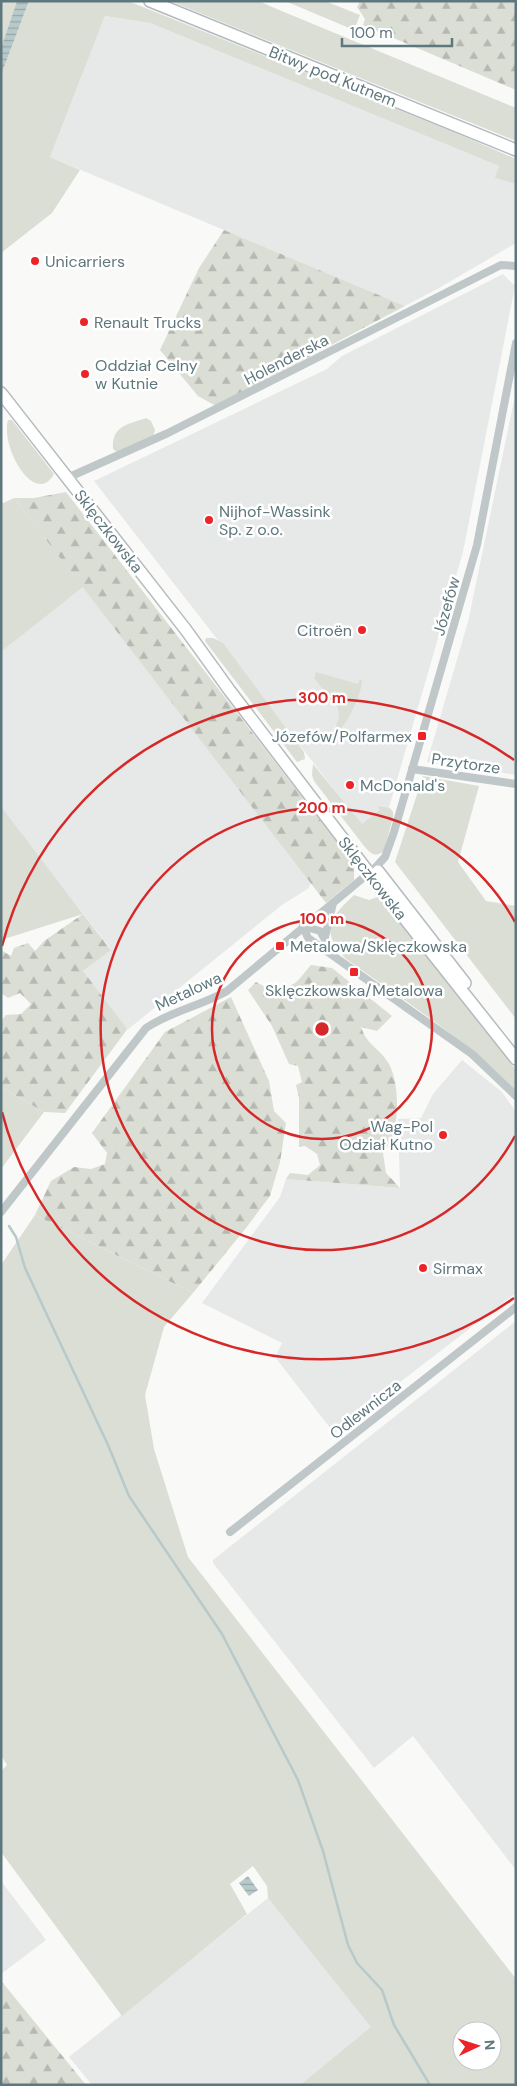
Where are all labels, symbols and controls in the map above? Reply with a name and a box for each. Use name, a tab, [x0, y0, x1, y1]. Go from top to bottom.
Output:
scale bar	[342, 15, 452, 47]
text: 100 m	[350, 23, 393, 43]
street label: Bitwy pod Kutnem	[266, 41, 400, 112]
place label: Unicarriers	[45, 251, 125, 272]
marker: Unicarriers	[29, 255, 41, 267]
place label: Renault Trucks	[94, 312, 201, 333]
marker: Renault Trucks	[78, 316, 90, 328]
street label: Holenderska	[240, 329, 332, 390]
place label: Oddział Celny w Kutnie	[95, 355, 198, 394]
marker: Oddział Celny w Kutnie	[79, 368, 91, 380]
street label: Sklęczkowska	[70, 485, 148, 577]
place label: Nijhof-Wassink Sp. z o.o.	[219, 501, 331, 540]
marker: Nijhof-Wassink Sp. z o.o.	[203, 514, 215, 526]
street label: Józefów	[428, 574, 465, 638]
place label: Citroën	[297, 620, 352, 641]
marker: Citroën	[356, 624, 368, 636]
text: 300 m	[298, 688, 346, 708]
place label: Józefów/Polfarmex	[272, 726, 412, 747]
marker: Józefów/Polfarmex	[416, 730, 428, 742]
street label: Przytorze	[430, 748, 502, 779]
place label: McDonald's	[360, 775, 445, 796]
marker: McDonald's	[344, 779, 356, 791]
text: 200 m	[298, 798, 346, 818]
street label: Sklęczkowska	[334, 832, 412, 924]
text: 100 m	[300, 909, 344, 929]
place label: Metalowa/Sklęczkowska	[290, 936, 467, 957]
marker: Metalowa/Sklęczkowska	[274, 940, 286, 952]
marker: Sklęczkowska/Metalowa	[348, 966, 360, 978]
street label: Metalowa	[152, 967, 225, 1016]
place label: Sklęczkowska/Metalowa	[265, 980, 443, 1001]
centre of rings	[313, 1020, 331, 1038]
place label: Wag-Pol Odział Kutno	[339, 1116, 433, 1155]
marker: Wag-Pol Odział Kutno	[437, 1129, 449, 1141]
place label: Sirmax	[433, 1258, 483, 1279]
marker: Sirmax	[417, 1262, 429, 1274]
street label: Odlewnicza	[325, 1375, 405, 1444]
north arrow	[452, 2021, 502, 2071]
text: N	[481, 2039, 499, 2051]

